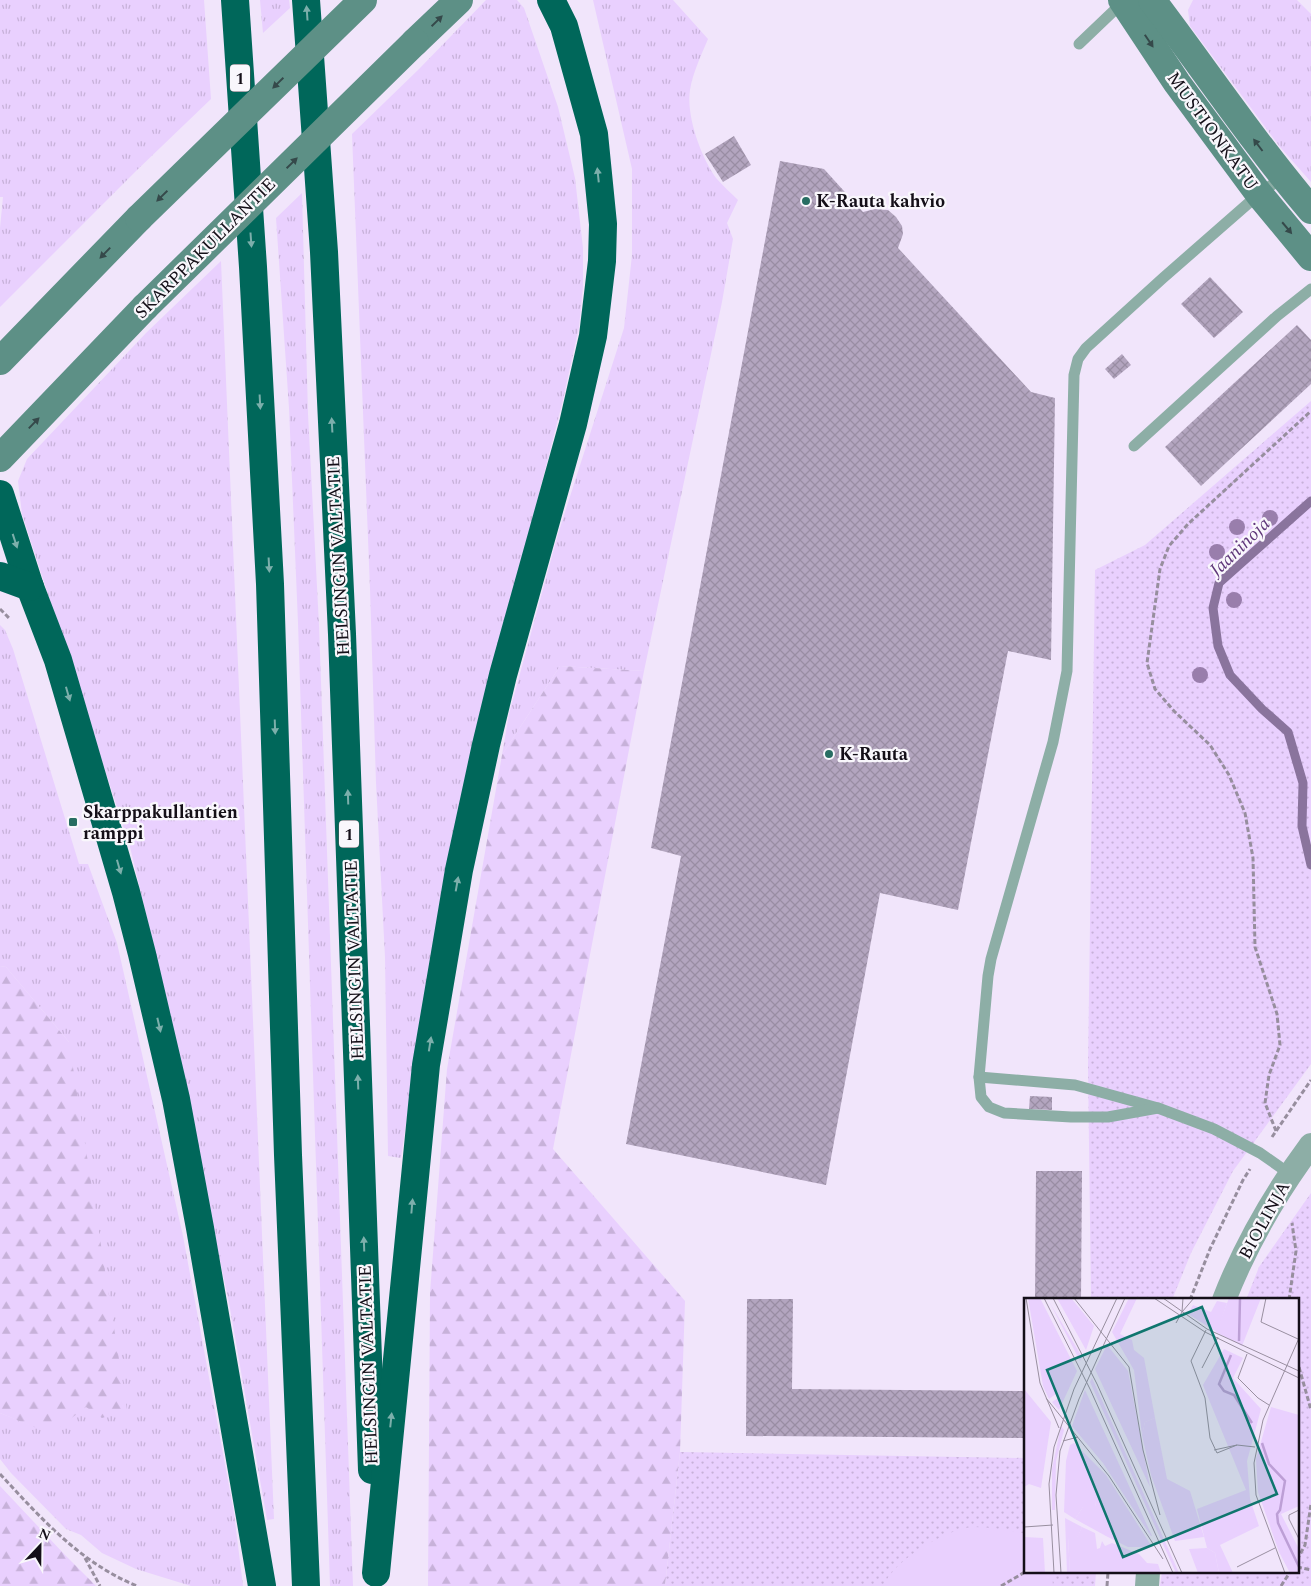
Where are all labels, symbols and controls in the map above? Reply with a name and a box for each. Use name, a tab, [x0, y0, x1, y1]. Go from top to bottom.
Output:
one-way arrow	[302, 5, 310, 21]
one-way arrow	[431, 15, 443, 27]
one-way arrow	[1144, 34, 1154, 47]
road number: 1	[230, 64, 250, 92]
street label: MUSTIONKATU	[1160, 66, 1265, 196]
one-way arrow	[272, 77, 284, 89]
one-way arrow	[1253, 138, 1264, 151]
one-way arrow	[286, 157, 298, 169]
one-way arrow	[594, 167, 602, 183]
street label: SKARPPAKULLANTIE	[129, 172, 282, 325]
place label: K-Rauta kahvio	[816, 188, 945, 215]
one-way arrow	[156, 190, 168, 202]
marker: K-Rauta kahvio	[800, 195, 812, 207]
one-way arrow	[1281, 221, 1292, 234]
one-way arrow	[248, 232, 256, 248]
one-way arrow	[99, 247, 111, 259]
one-way arrow	[257, 395, 265, 411]
one-way arrow	[28, 417, 40, 429]
one-way arrow	[328, 417, 336, 433]
street label: HELSINGIN VALTATIE	[320, 456, 357, 656]
water label: Jaaninoja	[1201, 510, 1278, 585]
one-way arrow	[12, 533, 19, 548]
one-way arrow	[266, 557, 274, 573]
one-way arrow	[65, 687, 73, 702]
one-way arrow	[271, 719, 279, 735]
place label: K-Rauta	[839, 741, 909, 768]
marker: K-Rauta	[823, 748, 835, 760]
one-way arrow	[344, 789, 352, 805]
place label: Skarppakullantien ramppi	[83, 799, 238, 847]
marker: Skarppakullantien ramppi	[67, 816, 79, 828]
road number: 1	[339, 821, 359, 848]
one-way arrow	[115, 860, 123, 875]
street label: HELSINGIN VALTATIE	[338, 860, 371, 1060]
one-way arrow	[453, 876, 461, 892]
one-way arrow	[155, 1017, 163, 1032]
one-way arrow	[426, 1036, 434, 1052]
one-way arrow	[354, 1074, 362, 1090]
street label: BIOLINJA	[1232, 1176, 1297, 1264]
one-way arrow	[408, 1198, 416, 1214]
one-way arrow	[360, 1236, 368, 1252]
street label: HELSINGIN VALTATIE	[352, 1265, 385, 1465]
inset map	[1024, 1298, 1298, 1574]
one-way arrow	[387, 1412, 395, 1428]
north arrow	[15, 1521, 65, 1571]
text: N	[35, 1523, 54, 1546]

